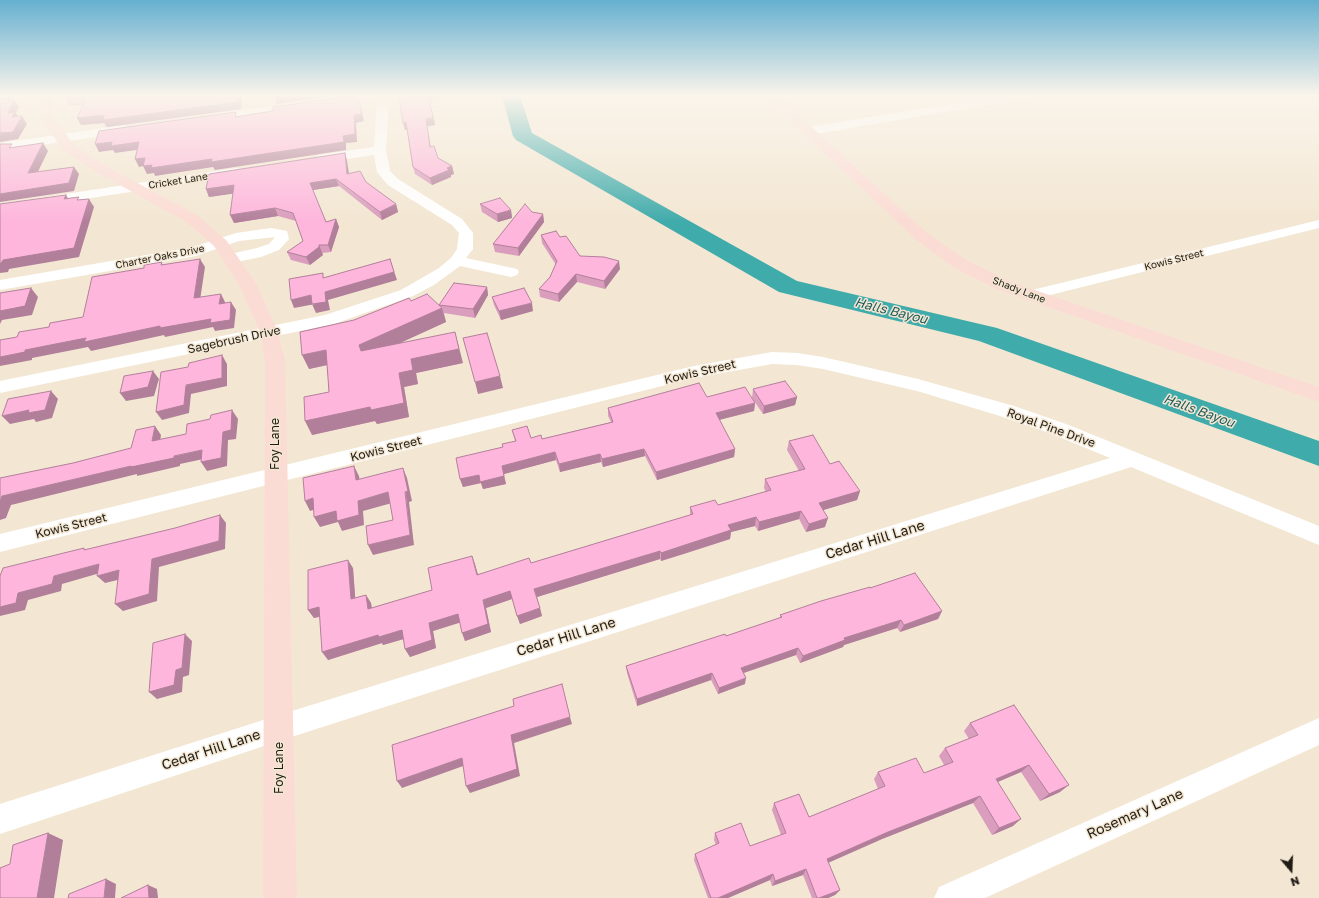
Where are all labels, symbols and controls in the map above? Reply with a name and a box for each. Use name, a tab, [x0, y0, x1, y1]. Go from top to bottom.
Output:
street label: Cricket Lane	[147, 170, 209, 192]
street label: Charter Oaks Drive	[115, 243, 205, 271]
street label: Kowis Street	[1143, 247, 1205, 273]
street label: Shady Lane	[991, 274, 1047, 306]
water label: Halls Bayou	[853, 294, 929, 328]
street label: Sagebrush Drive	[186, 323, 282, 357]
street label: Kowis Street	[663, 357, 737, 387]
water label: Halls Bayou	[1161, 391, 1237, 431]
street label: Royal Pine Drive	[1005, 405, 1097, 451]
street label: Foy Lane	[268, 418, 282, 470]
street label: Kowis Street	[349, 433, 423, 465]
street label: Kowis Street	[34, 510, 108, 542]
street label: Cedar Hill Lane	[823, 517, 927, 563]
street label: Cedar Hill Lane	[514, 614, 618, 660]
street label: Cedar Hill Lane	[160, 726, 262, 774]
street label: Foy Lane	[272, 742, 286, 794]
street label: Rosemary Lane	[1084, 785, 1186, 843]
north arrow	[1271, 850, 1311, 890]
text: N	[1289, 874, 1301, 889]

